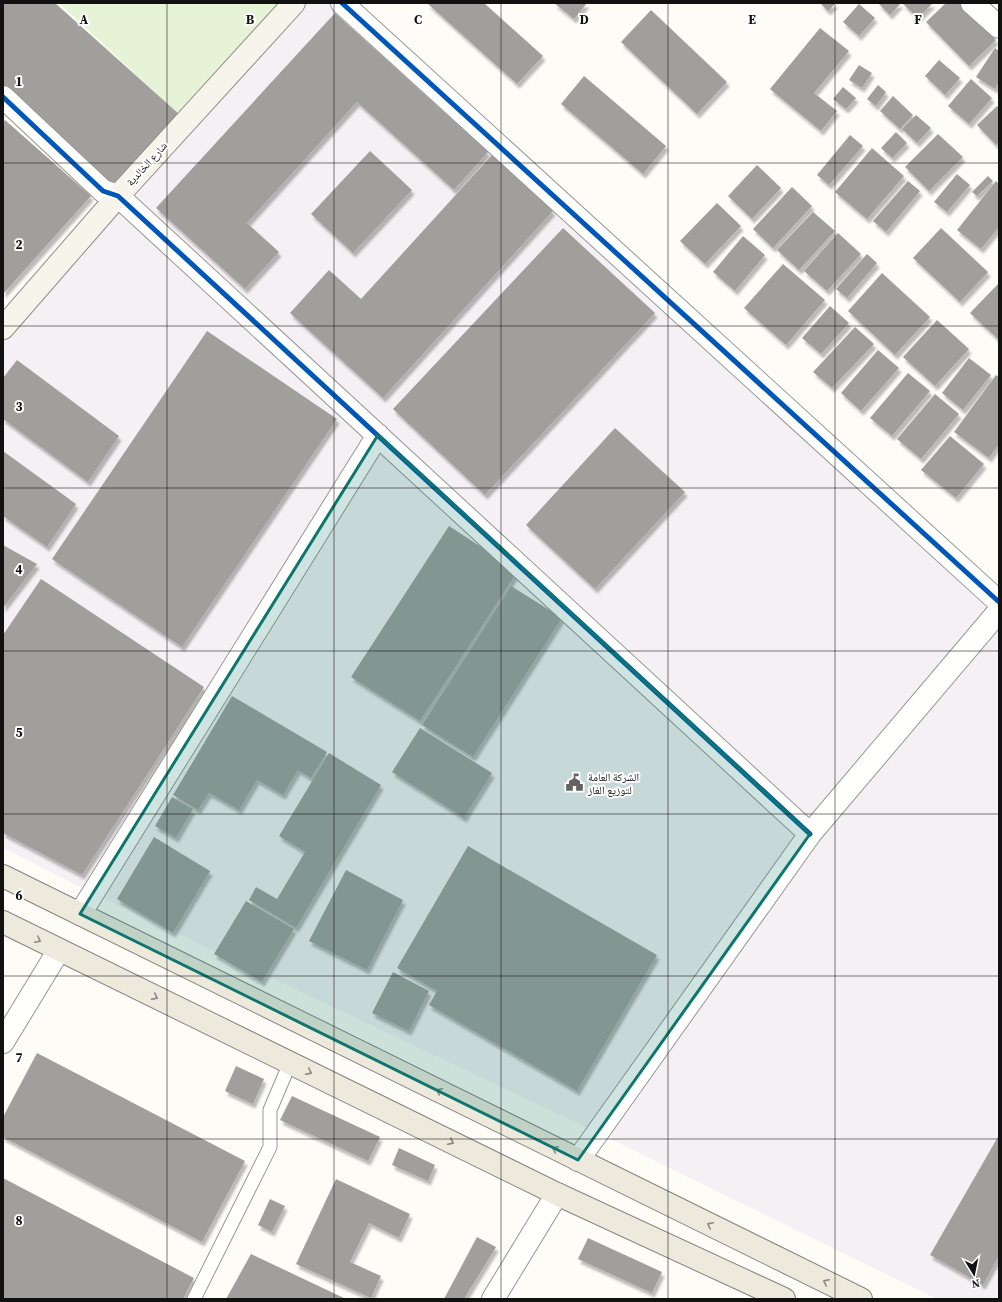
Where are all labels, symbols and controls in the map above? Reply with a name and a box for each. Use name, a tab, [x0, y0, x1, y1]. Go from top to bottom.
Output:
text: A	[80, 11, 89, 28]
text: B	[246, 11, 255, 28]
text: C	[414, 11, 422, 28]
text: D	[579, 11, 589, 28]
text: E	[748, 11, 756, 28]
text: F	[914, 11, 922, 28]
text: 1	[15, 73, 23, 90]
street label: شارع الخالدية	[123, 139, 171, 189]
text: 2	[15, 236, 23, 253]
text: 3	[15, 398, 23, 415]
text: 4	[15, 561, 23, 578]
text: 5	[15, 724, 23, 741]
place label: الشركة العامة لتوزيع الغاز	[587, 770, 639, 798]
public building icon: الشركة العامة لتوزيع الغاز	[565, 773, 585, 793]
text: 6	[15, 887, 23, 904]
one-way arrow	[34, 935, 41, 943]
one-way arrow	[150, 992, 158, 1000]
text: 7	[15, 1049, 23, 1066]
one-way arrow	[305, 1067, 313, 1075]
one-way arrow	[435, 1088, 443, 1096]
one-way arrow	[447, 1137, 454, 1145]
one-way arrow	[552, 1146, 559, 1154]
text: 8	[15, 1212, 23, 1229]
one-way arrow	[706, 1222, 714, 1230]
north arrow	[954, 1254, 994, 1294]
text: N	[970, 1275, 981, 1291]
one-way arrow	[823, 1279, 831, 1287]

